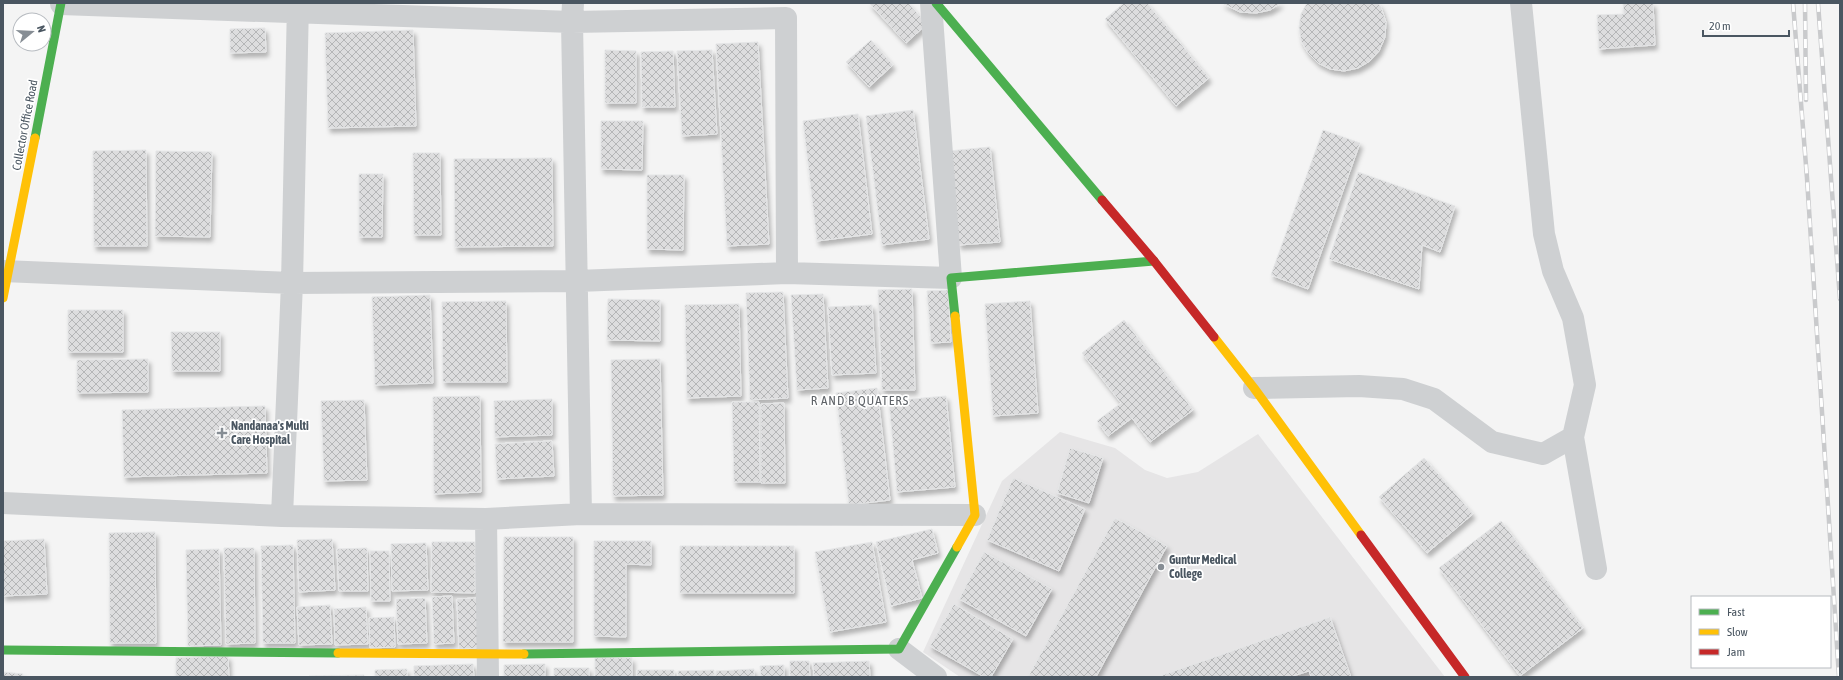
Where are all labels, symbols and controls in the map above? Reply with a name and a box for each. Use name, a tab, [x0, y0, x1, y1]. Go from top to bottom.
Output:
north arrow	[12, 12, 52, 52]
scale bar	[1703, 12, 1789, 38]
text: 20 m	[1709, 19, 1731, 33]
text: N	[35, 24, 48, 34]
street label: Collector Office Road	[9, 79, 41, 171]
district label: R AND B QUATERS	[811, 393, 909, 408]
place label: Nandanaa's Multi Care Hospital	[231, 419, 309, 447]
marker: Nandanaa's Multi Care Hospital	[216, 427, 228, 439]
place label: Guntur Medical College	[1169, 553, 1237, 581]
marker: Guntur Medical College	[1156, 562, 1166, 572]
legend	[1691, 596, 1831, 668]
text: Fast	[1727, 605, 1745, 619]
text: Slow	[1727, 625, 1748, 639]
text: Jam	[1727, 645, 1745, 659]

